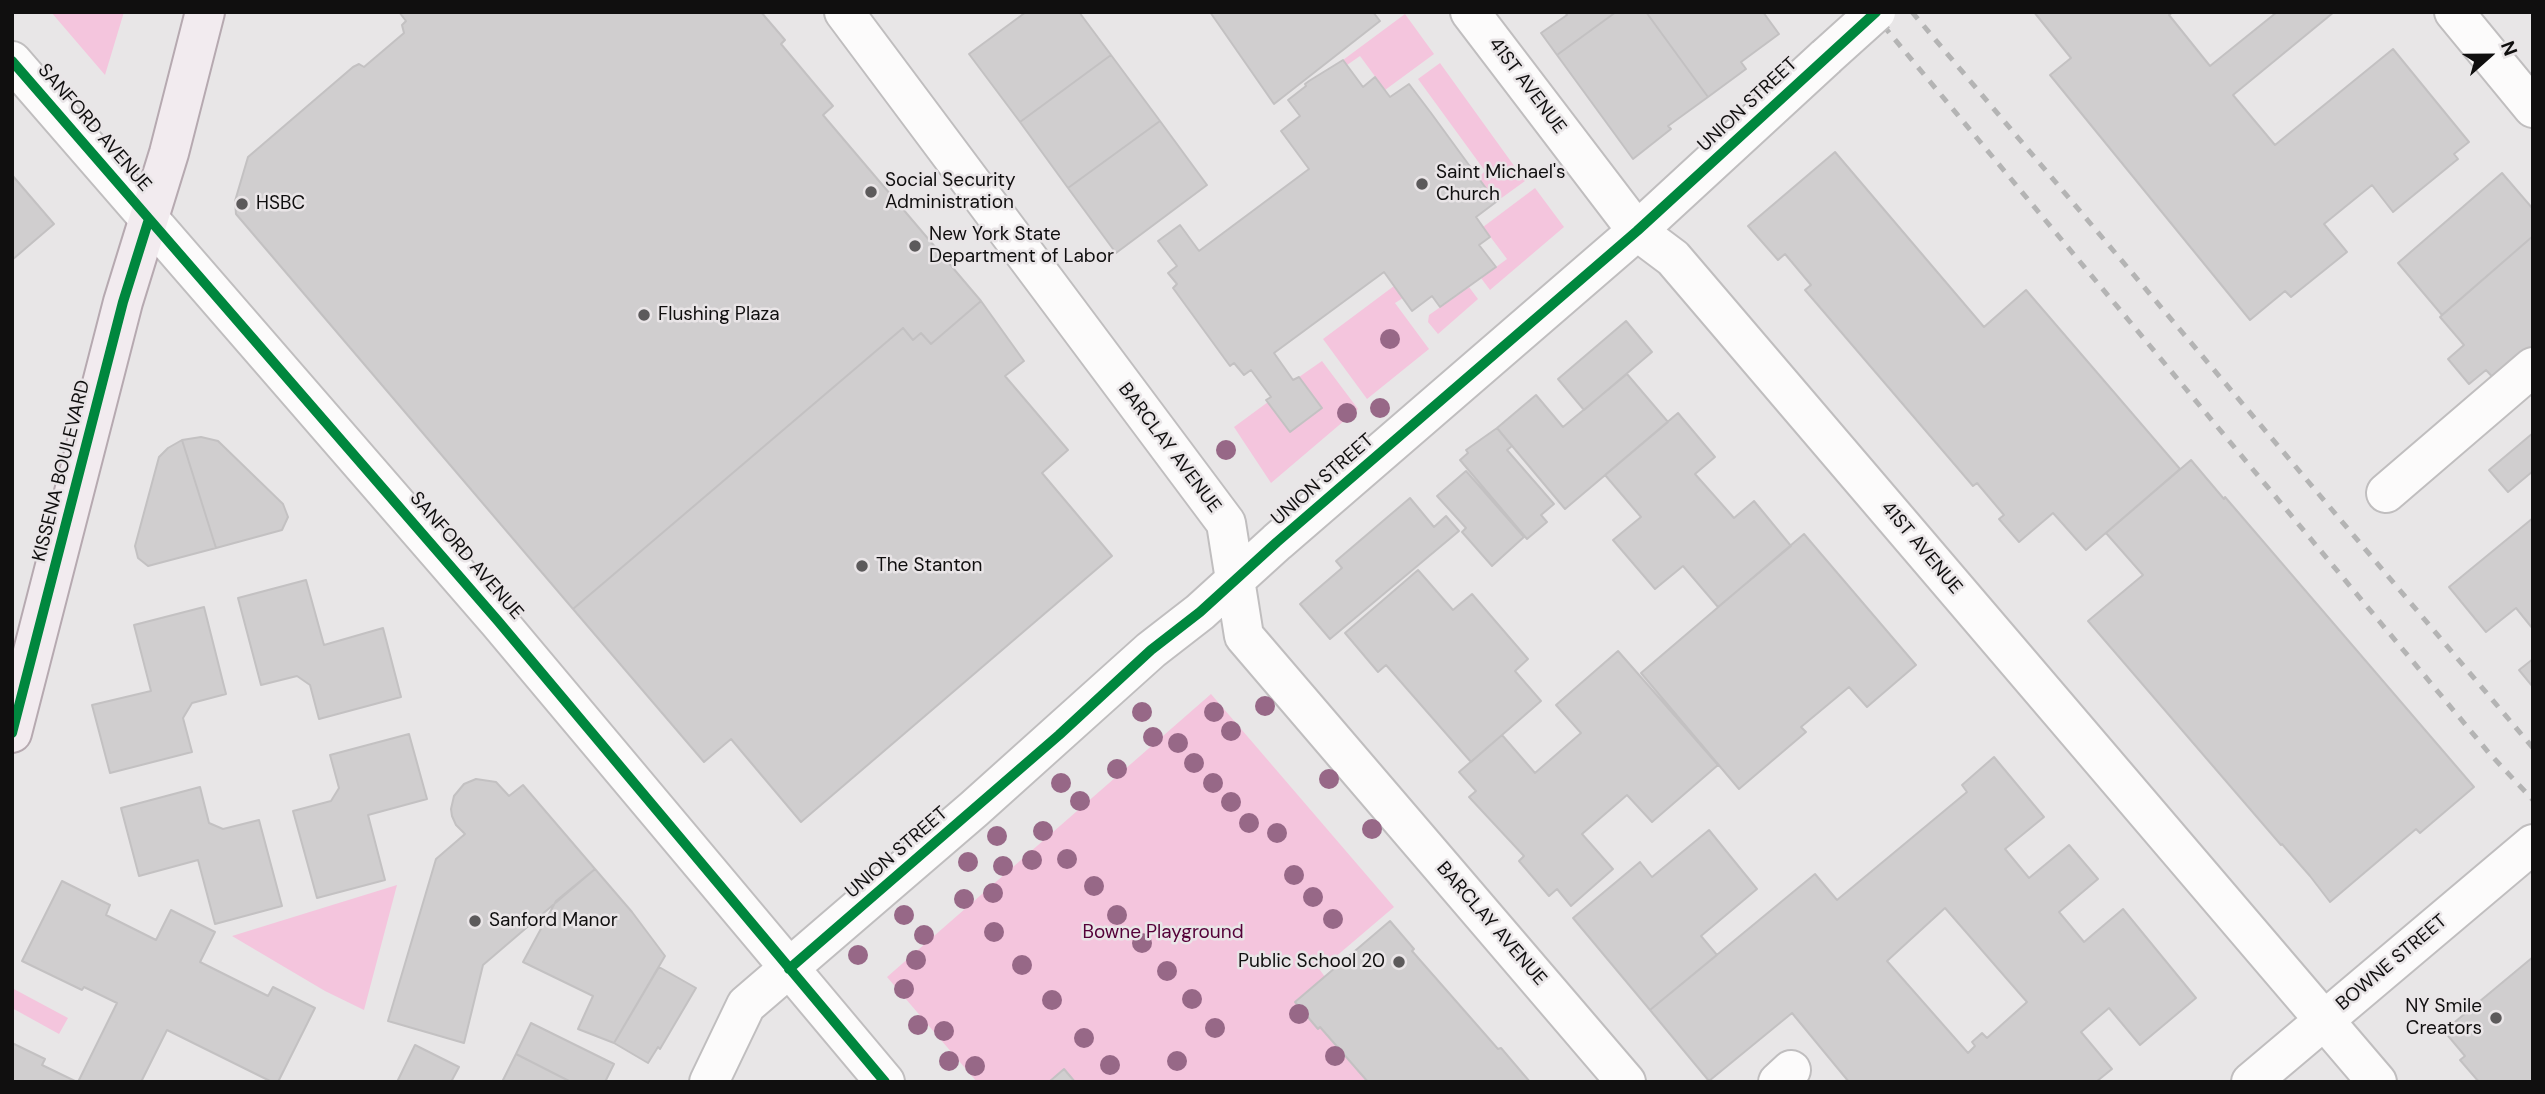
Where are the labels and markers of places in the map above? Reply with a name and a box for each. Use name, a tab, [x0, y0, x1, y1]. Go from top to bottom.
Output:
place label: Saint Michael's Church	[1436, 162, 1566, 206]
place label: Social Security Administration	[885, 170, 1016, 214]
marker: Saint Michael's Church	[1414, 176, 1430, 192]
marker: Social Security Administration	[863, 184, 879, 200]
place label: HSBC	[256, 193, 305, 215]
marker: HSBC	[234, 196, 250, 212]
place label: New York State Department of Labor	[929, 224, 1114, 268]
marker: New York State Department of Labor	[907, 238, 923, 254]
place label: Flushing Plaza	[658, 304, 780, 326]
marker: Flushing Plaza	[636, 307, 652, 323]
place label: The Stanton	[876, 555, 982, 577]
marker: The Stanton	[854, 558, 870, 574]
place label: Sanford Manor	[489, 910, 618, 932]
marker: Sanford Manor	[467, 913, 483, 929]
place label: Public School 20	[1238, 951, 1385, 973]
marker: Public School 20	[1391, 954, 1407, 970]
place label: NY Smile Creators	[2405, 996, 2482, 1040]
marker: NY Smile Creators	[2488, 1010, 2504, 1026]

